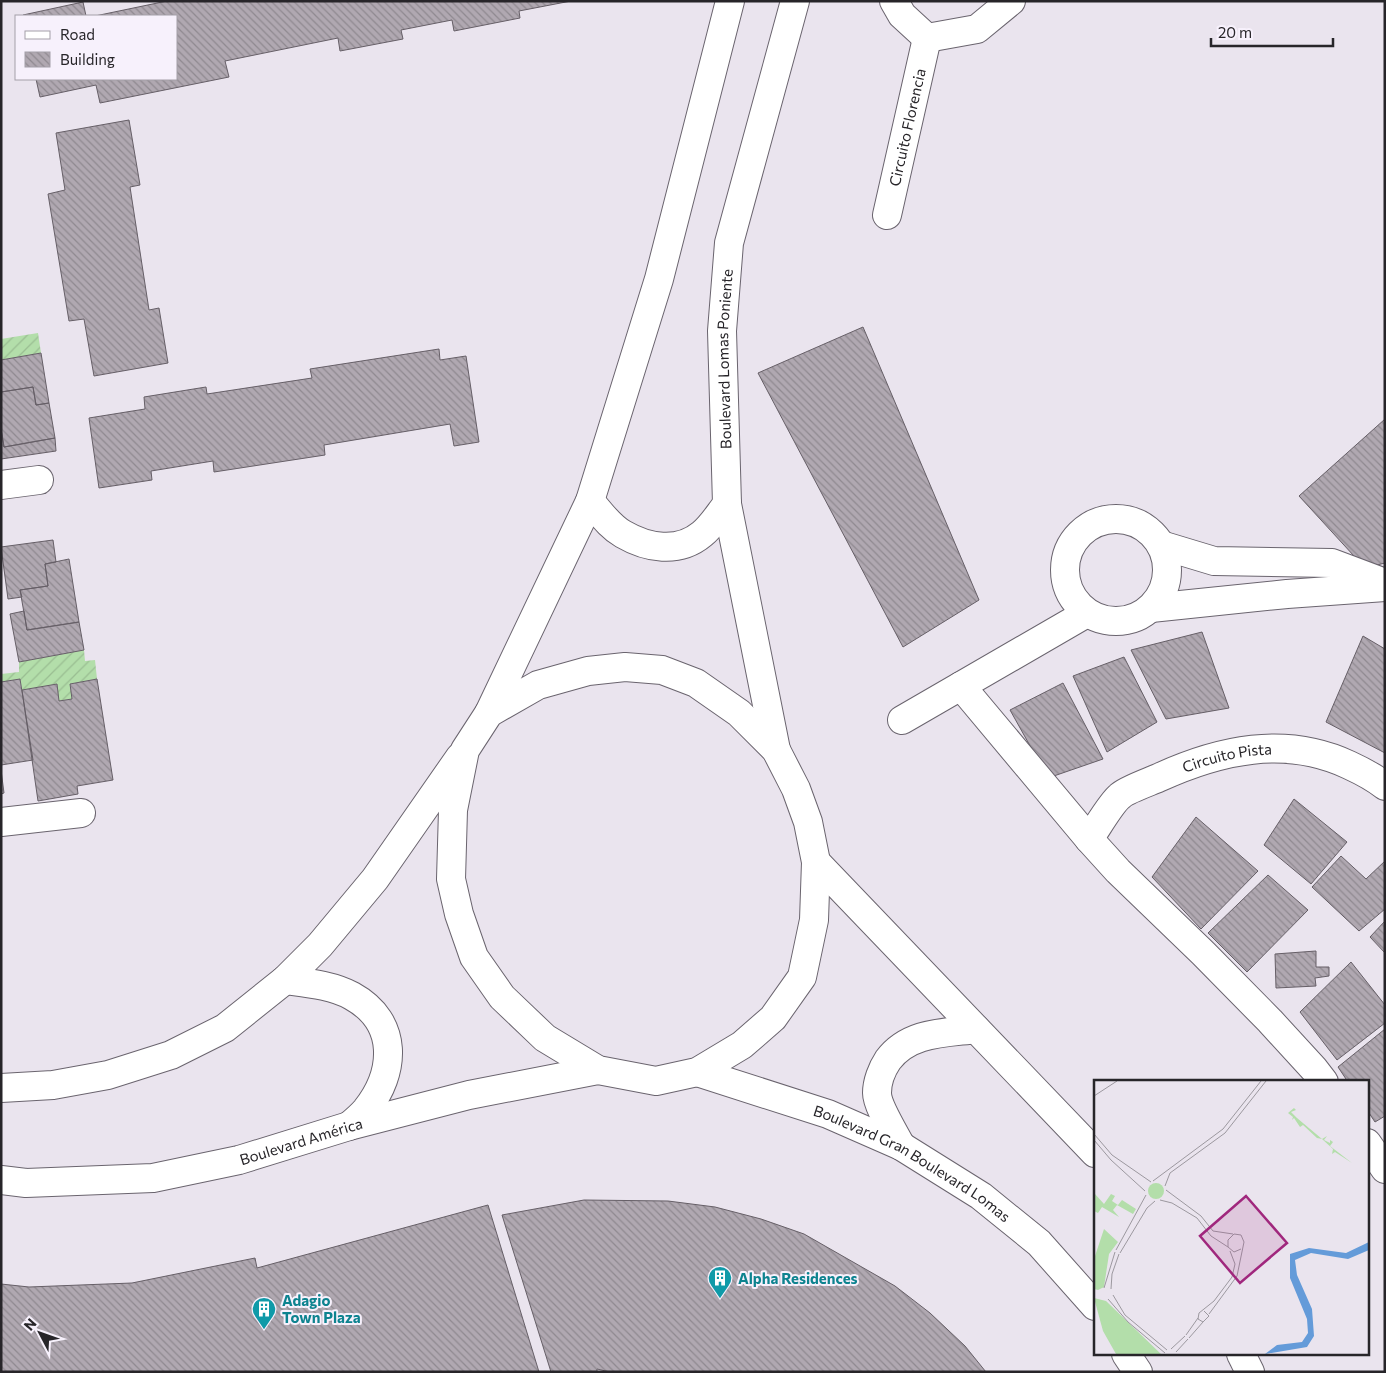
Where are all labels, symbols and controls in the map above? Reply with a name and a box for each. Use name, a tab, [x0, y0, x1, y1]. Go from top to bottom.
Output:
legend	[15, 15, 178, 80]
scale bar	[1211, 15, 1334, 47]
text: 20 m	[1218, 23, 1252, 41]
text: Road	[60, 25, 95, 43]
text: Building	[60, 50, 115, 68]
street label: Circuito Florencia	[885, 67, 929, 188]
street label: Boulevard Lomas Poniente	[713, 268, 736, 449]
street label: Circuito Pista	[1180, 740, 1272, 776]
inset map	[1094, 1080, 1368, 1356]
street label: Boulevard Gran Boulevard Lomas	[811, 1101, 1014, 1225]
street label: Boulevard América	[237, 1114, 364, 1168]
building icon: Alpha Residences	[707, 1265, 733, 1299]
place label: Alpha Residences	[738, 1269, 858, 1287]
place label: Adagio Town Plaza	[282, 1291, 361, 1326]
building icon: Adagio Town Plaza	[251, 1296, 277, 1330]
north arrow	[15, 1308, 65, 1358]
text: N	[20, 1315, 40, 1334]

